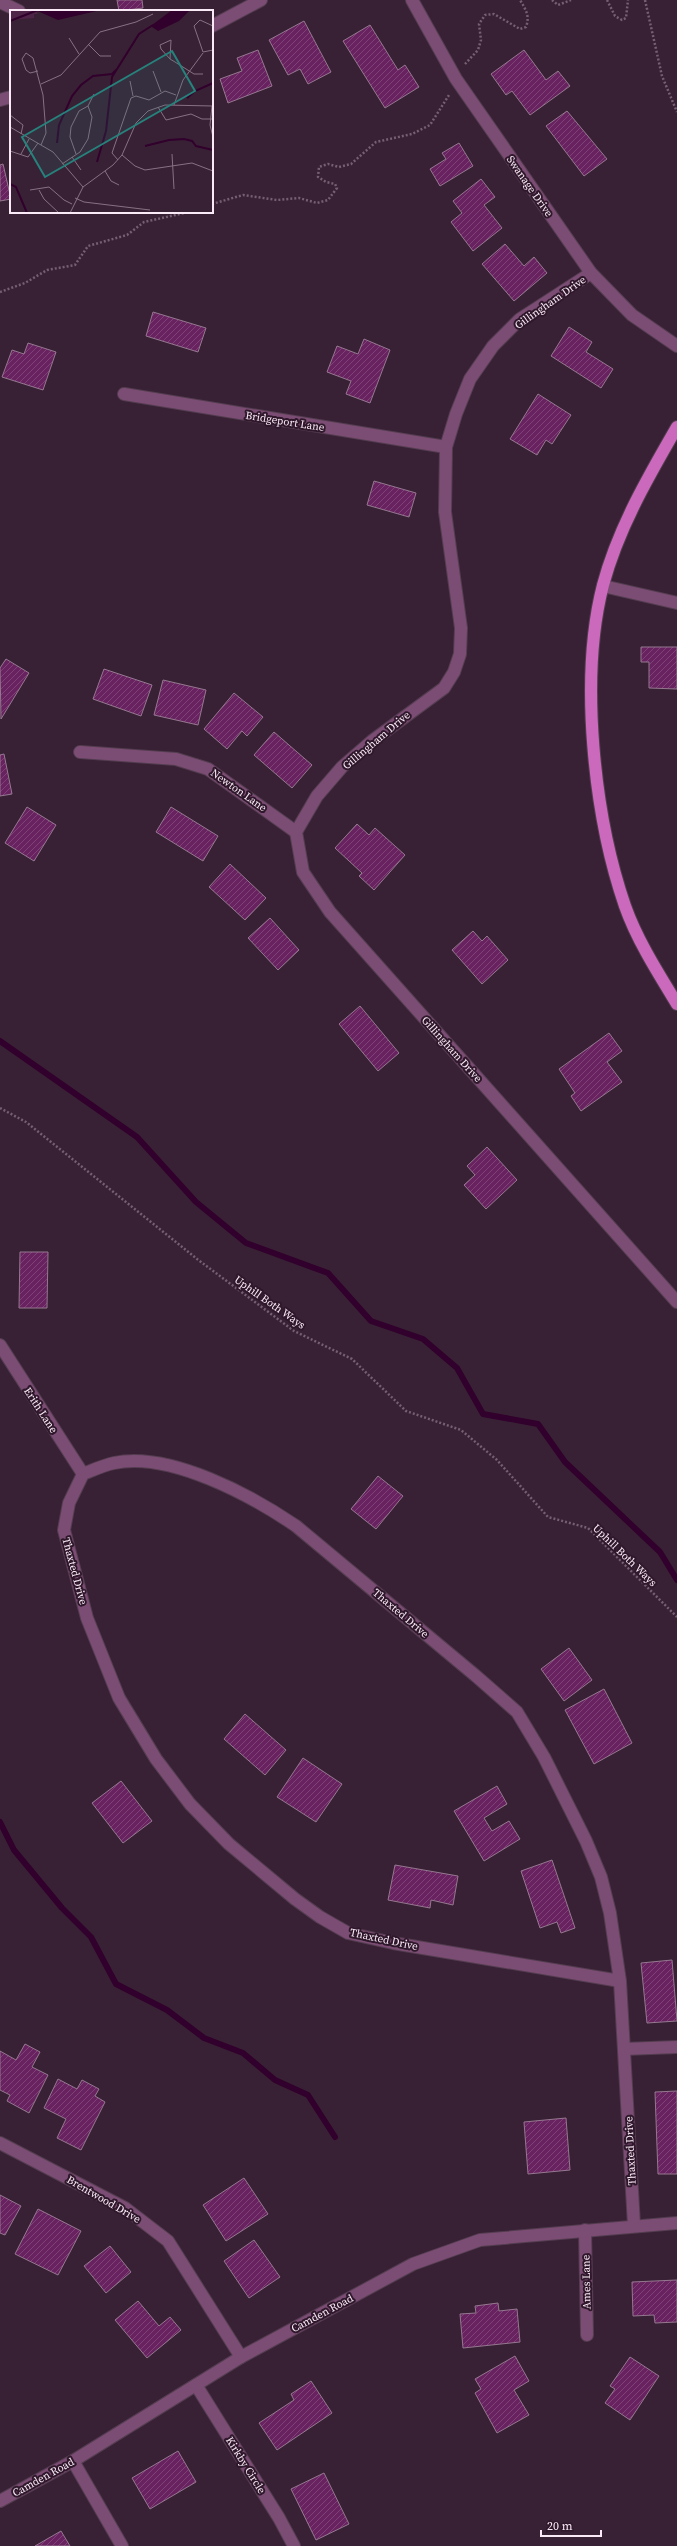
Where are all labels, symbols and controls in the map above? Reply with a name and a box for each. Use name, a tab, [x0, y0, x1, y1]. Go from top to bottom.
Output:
inset map	[10, 10, 213, 213]
street label: Swanage Drive	[503, 153, 556, 220]
street label: Gillingham Drive	[512, 272, 589, 333]
street label: Bridgeport Lane	[244, 408, 326, 435]
street label: Gillingham Drive	[339, 707, 414, 773]
street label: Newton Lane	[208, 766, 270, 815]
street label: Gillingham Drive	[418, 1013, 486, 1086]
street label: Uphill Both Ways	[231, 1272, 308, 1333]
street label: Erith Lane	[20, 1385, 61, 1436]
street label: Uphill Both Ways	[589, 1521, 660, 1590]
street label: Thaxted Drive	[58, 1536, 91, 1607]
street label: Thaxted Drive	[369, 1585, 432, 1642]
street label: Thaxted Drive	[349, 1925, 420, 1954]
street label: Thaxted Drive	[621, 2116, 640, 2186]
street label: Brentwood Drive	[64, 2172, 144, 2227]
street label: Ames Lane	[579, 2254, 594, 2309]
street label: Camden Road	[289, 2290, 357, 2336]
street label: Kirkby Circle	[222, 2434, 269, 2497]
street label: Camden Road	[10, 2454, 77, 2501]
scale bar	[541, 2512, 601, 2538]
text: 20 m	[547, 2518, 573, 2534]

